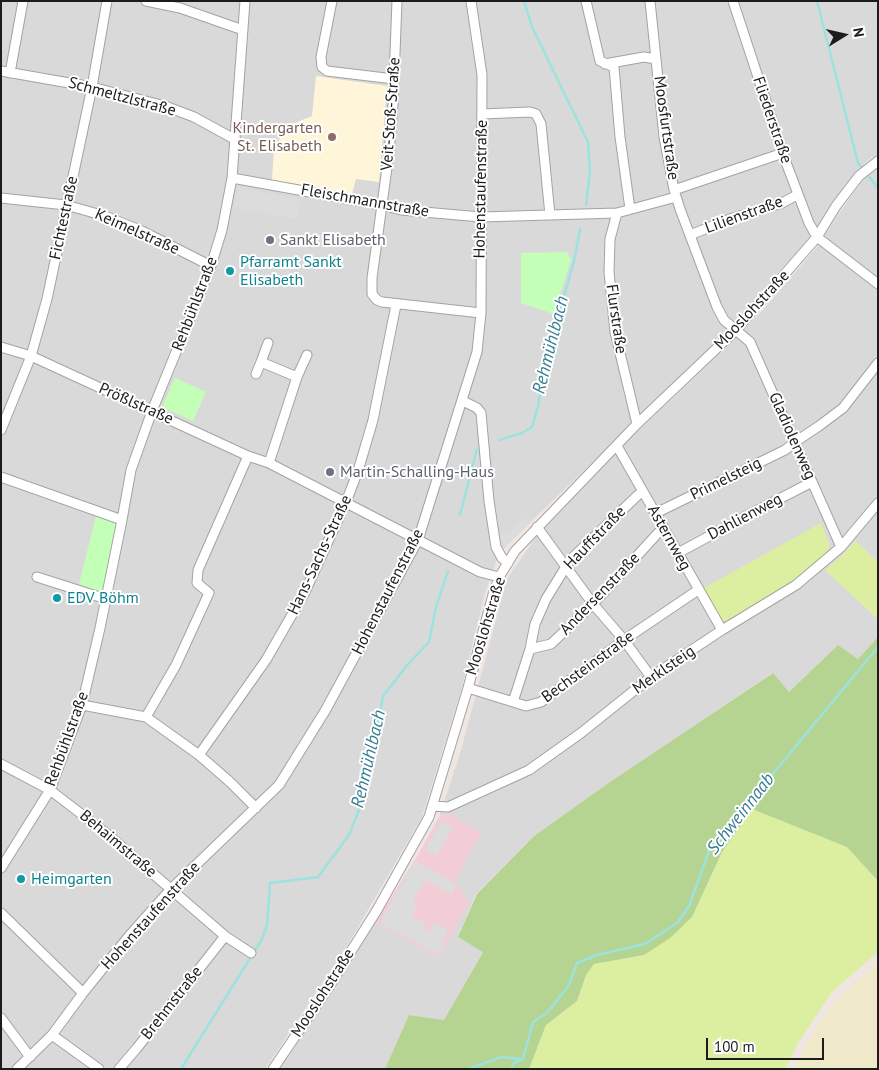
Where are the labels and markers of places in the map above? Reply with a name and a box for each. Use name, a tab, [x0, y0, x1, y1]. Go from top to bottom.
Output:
place label: Kindergarten St. Elisabeth	[232, 118, 322, 156]
marker: Kindergarten St. Elisabeth	[326, 131, 338, 143]
place label: Sankt Elisabeth	[280, 230, 386, 250]
marker: Sankt Elisabeth	[264, 234, 276, 246]
place label: Pfarramt Sankt Elisabeth	[240, 252, 342, 290]
marker: Pfarramt Sankt Elisabeth	[224, 265, 236, 277]
place label: Martin-Schalling-Haus	[340, 462, 494, 482]
marker: Martin-Schalling-Haus	[324, 466, 336, 478]
place label: EDV Böhm	[67, 588, 139, 608]
marker: EDV Böhm	[51, 592, 63, 604]
place label: Heimgarten	[31, 869, 112, 889]
marker: Heimgarten	[15, 873, 27, 885]

